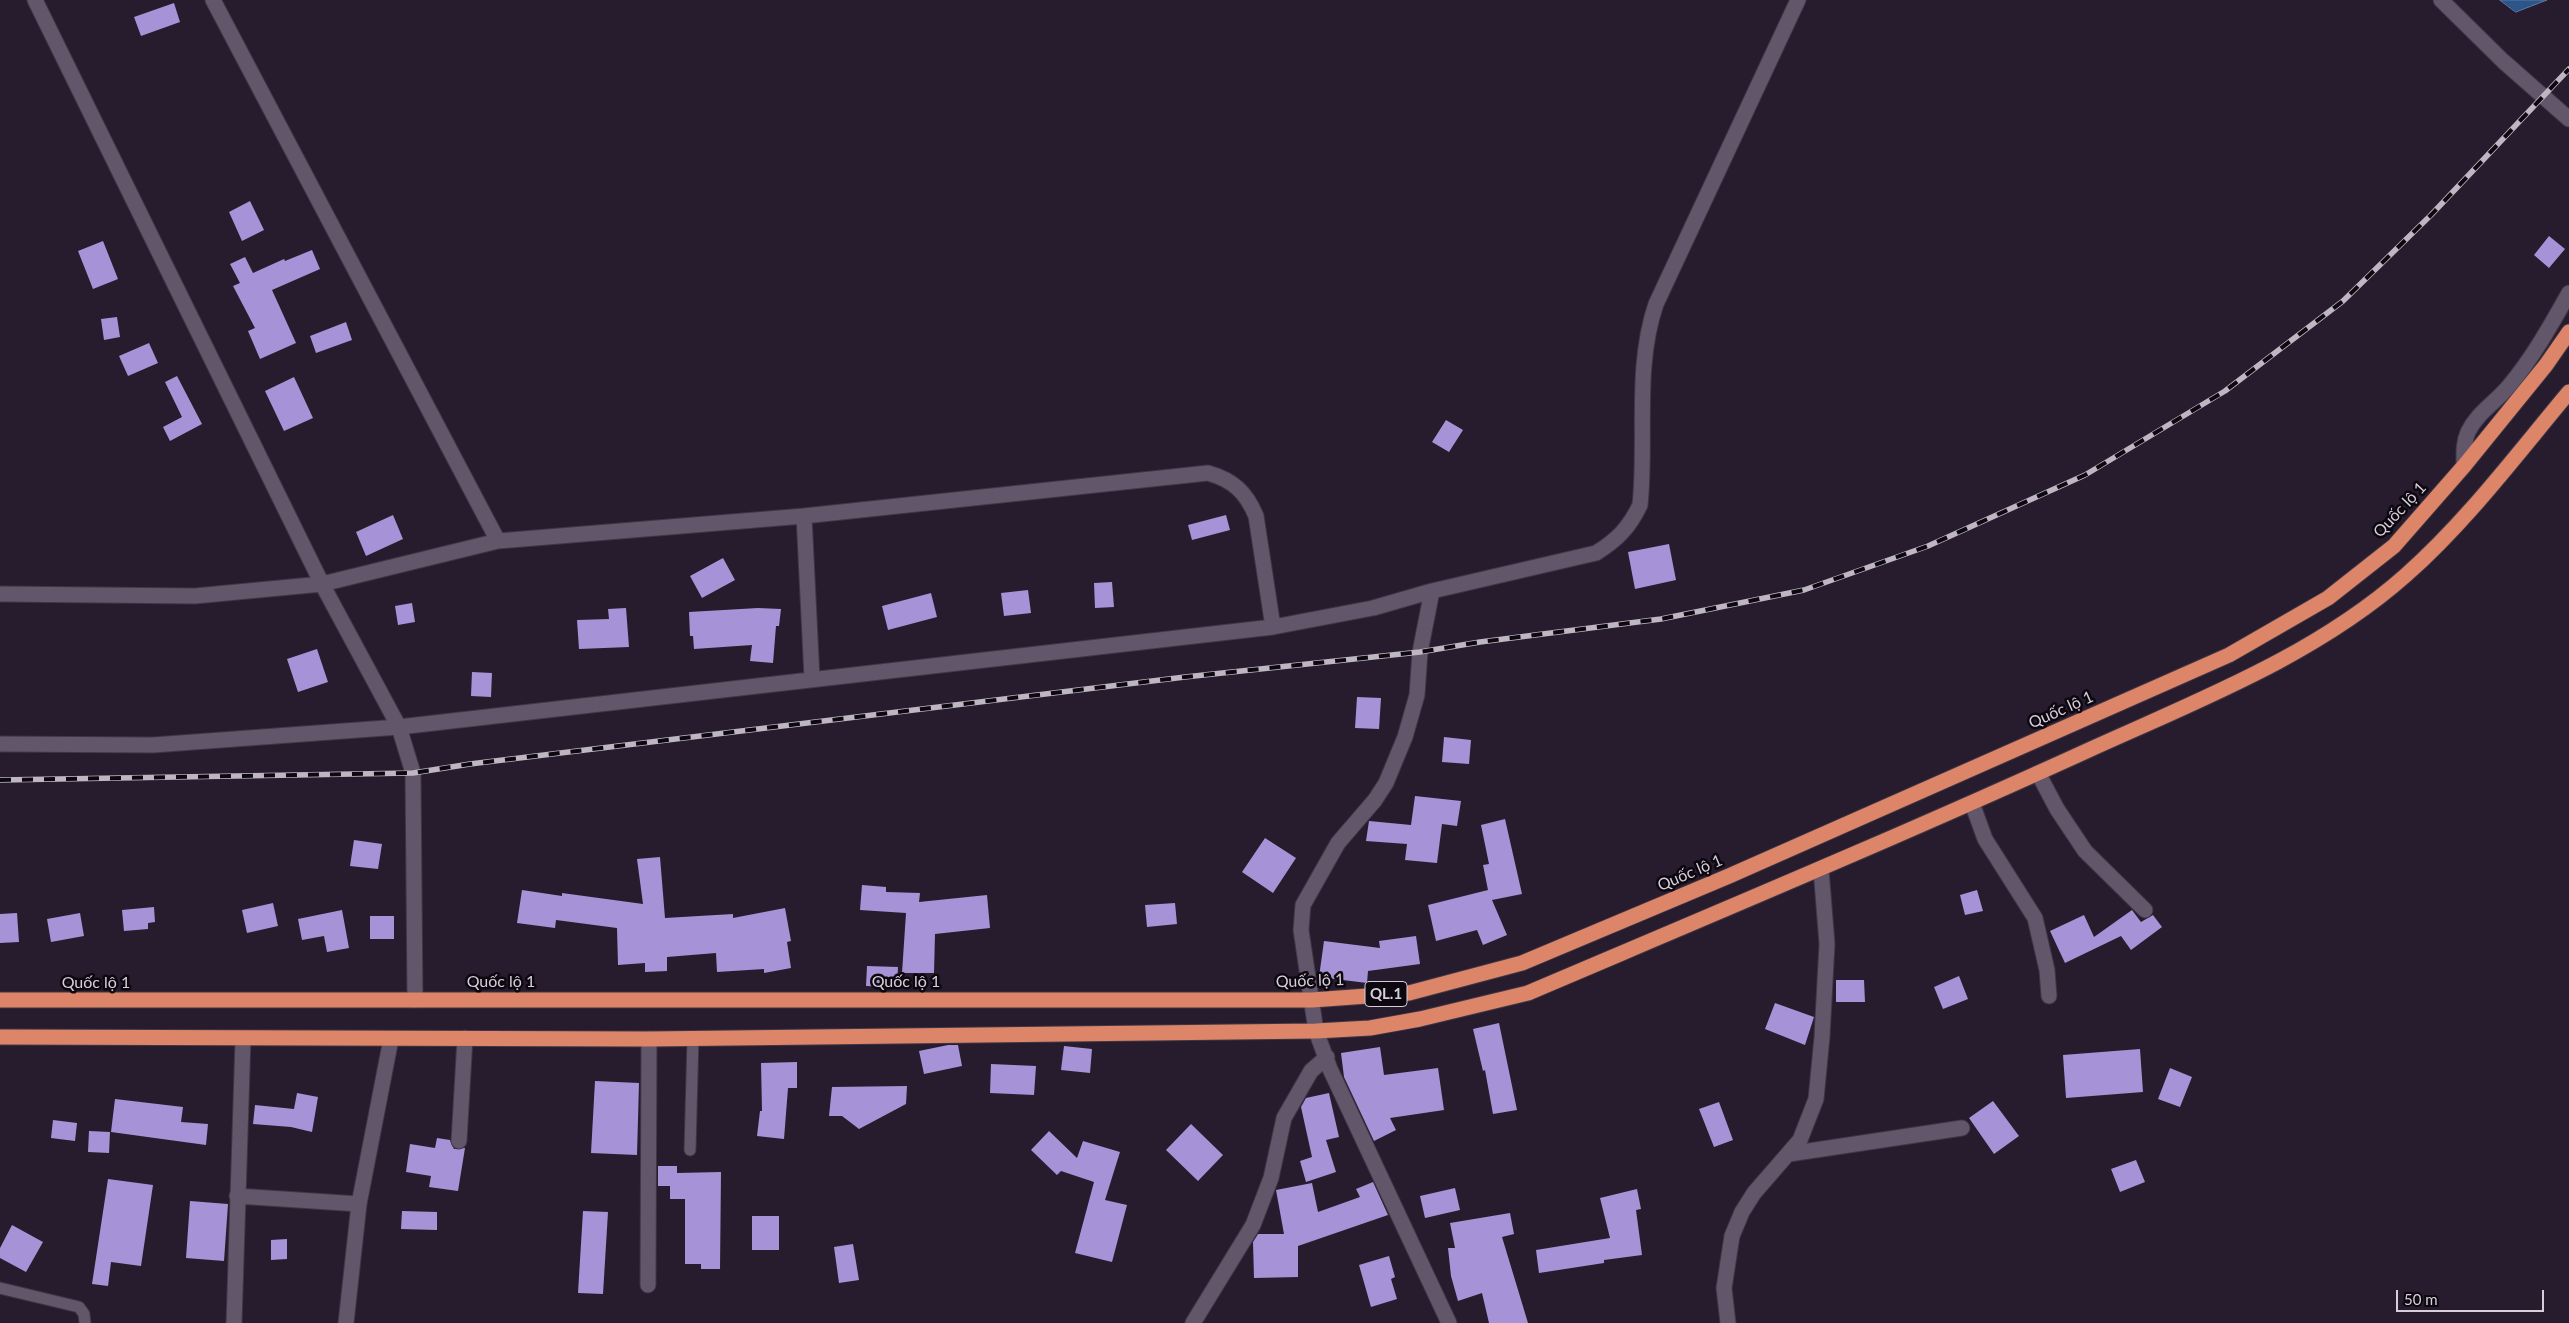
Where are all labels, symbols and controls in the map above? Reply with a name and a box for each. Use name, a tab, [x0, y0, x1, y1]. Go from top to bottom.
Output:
street label: Quốc lộ 1	[2370, 478, 2430, 542]
street label: Quốc lộ 1	[2026, 687, 2096, 733]
street label: Quốc lộ 1	[1655, 851, 1725, 895]
street label: Quốc lộ 1	[1275, 970, 1345, 992]
street label: Quốc lộ 1	[467, 972, 535, 992]
street label: Quốc lộ 1	[872, 972, 940, 992]
street label: Quốc lộ 1	[62, 973, 130, 993]
road number: QL.1	[1365, 982, 1407, 1006]
scale bar	[2399, 1280, 2546, 1312]
text: 50 m	[2404, 1290, 2438, 1308]

